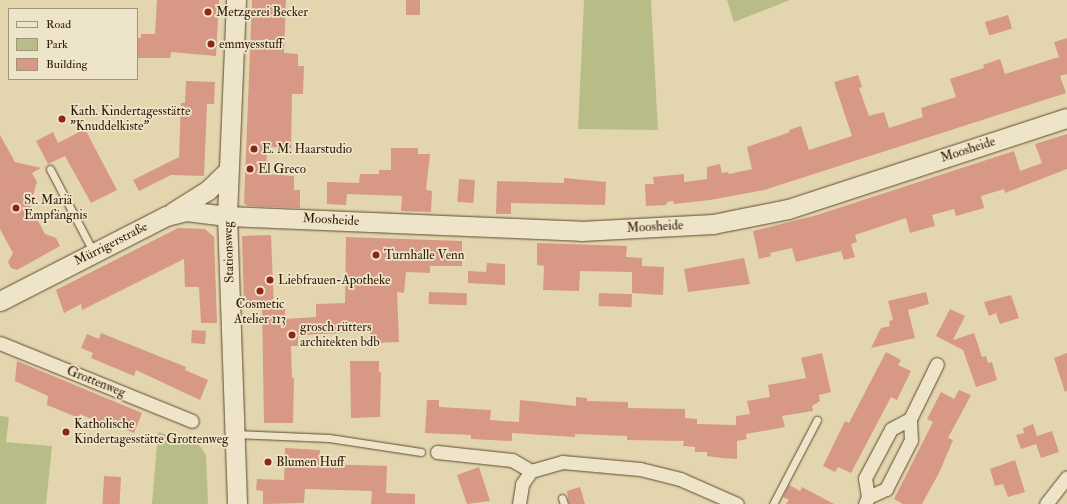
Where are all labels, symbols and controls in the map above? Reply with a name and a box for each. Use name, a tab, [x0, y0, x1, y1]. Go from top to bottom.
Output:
place label: Metzgerei Becker	[216, 4, 308, 20]
marker: Metzgerei Becker	[203, 7, 213, 17]
legend	[8, 8, 138, 80]
text: Road	[46, 17, 71, 32]
place label: emmyesstuff	[219, 36, 283, 52]
text: Park	[46, 37, 68, 52]
marker: emmyesstuff	[206, 39, 216, 49]
text: Building	[46, 57, 87, 72]
place label: Kath. Kindertagesstätte "Knuddelkiste"	[70, 104, 190, 135]
marker: Kath. Kindertagesstätte "Knuddelkiste"	[57, 114, 67, 124]
street label: Moosheide	[939, 134, 997, 166]
place label: E. M. Haarstudio	[262, 141, 352, 157]
marker: E. M. Haarstudio	[249, 144, 259, 154]
place label: El Greco	[258, 161, 306, 177]
marker: El Greco	[245, 164, 255, 174]
place label: St. Mariä Empfängnis	[24, 193, 87, 224]
marker: St. Mariä Empfängnis	[11, 203, 21, 213]
street label: Moosheide	[302, 211, 360, 229]
street label: Moosheide	[626, 218, 684, 236]
street label: Mürrigerstraße	[72, 219, 150, 269]
street label: Stationsweg	[220, 221, 238, 283]
place label: Turnhalle Venn	[384, 247, 464, 263]
marker: Turnhalle Venn	[371, 250, 381, 260]
place label: Liebfrauen-Apotheke	[278, 272, 390, 288]
marker: Liebfrauen-Apotheke	[265, 275, 275, 285]
marker: Cosmetic Atelier 113	[255, 286, 265, 296]
place label: Cosmetic Atelier 113	[234, 297, 286, 328]
place label: grosch rütters architekten bdb	[300, 320, 380, 351]
marker: grosch rütters architekten bdb	[287, 330, 297, 340]
street label: Grottenweg	[64, 363, 128, 401]
place label: Katholische Kindertagesstätte Grottenweg	[74, 417, 228, 448]
marker: Katholische Kindertagesstätte Grottenweg	[61, 427, 71, 437]
place label: Blumen Huff	[276, 454, 344, 470]
marker: Blumen Huff	[263, 457, 273, 467]

